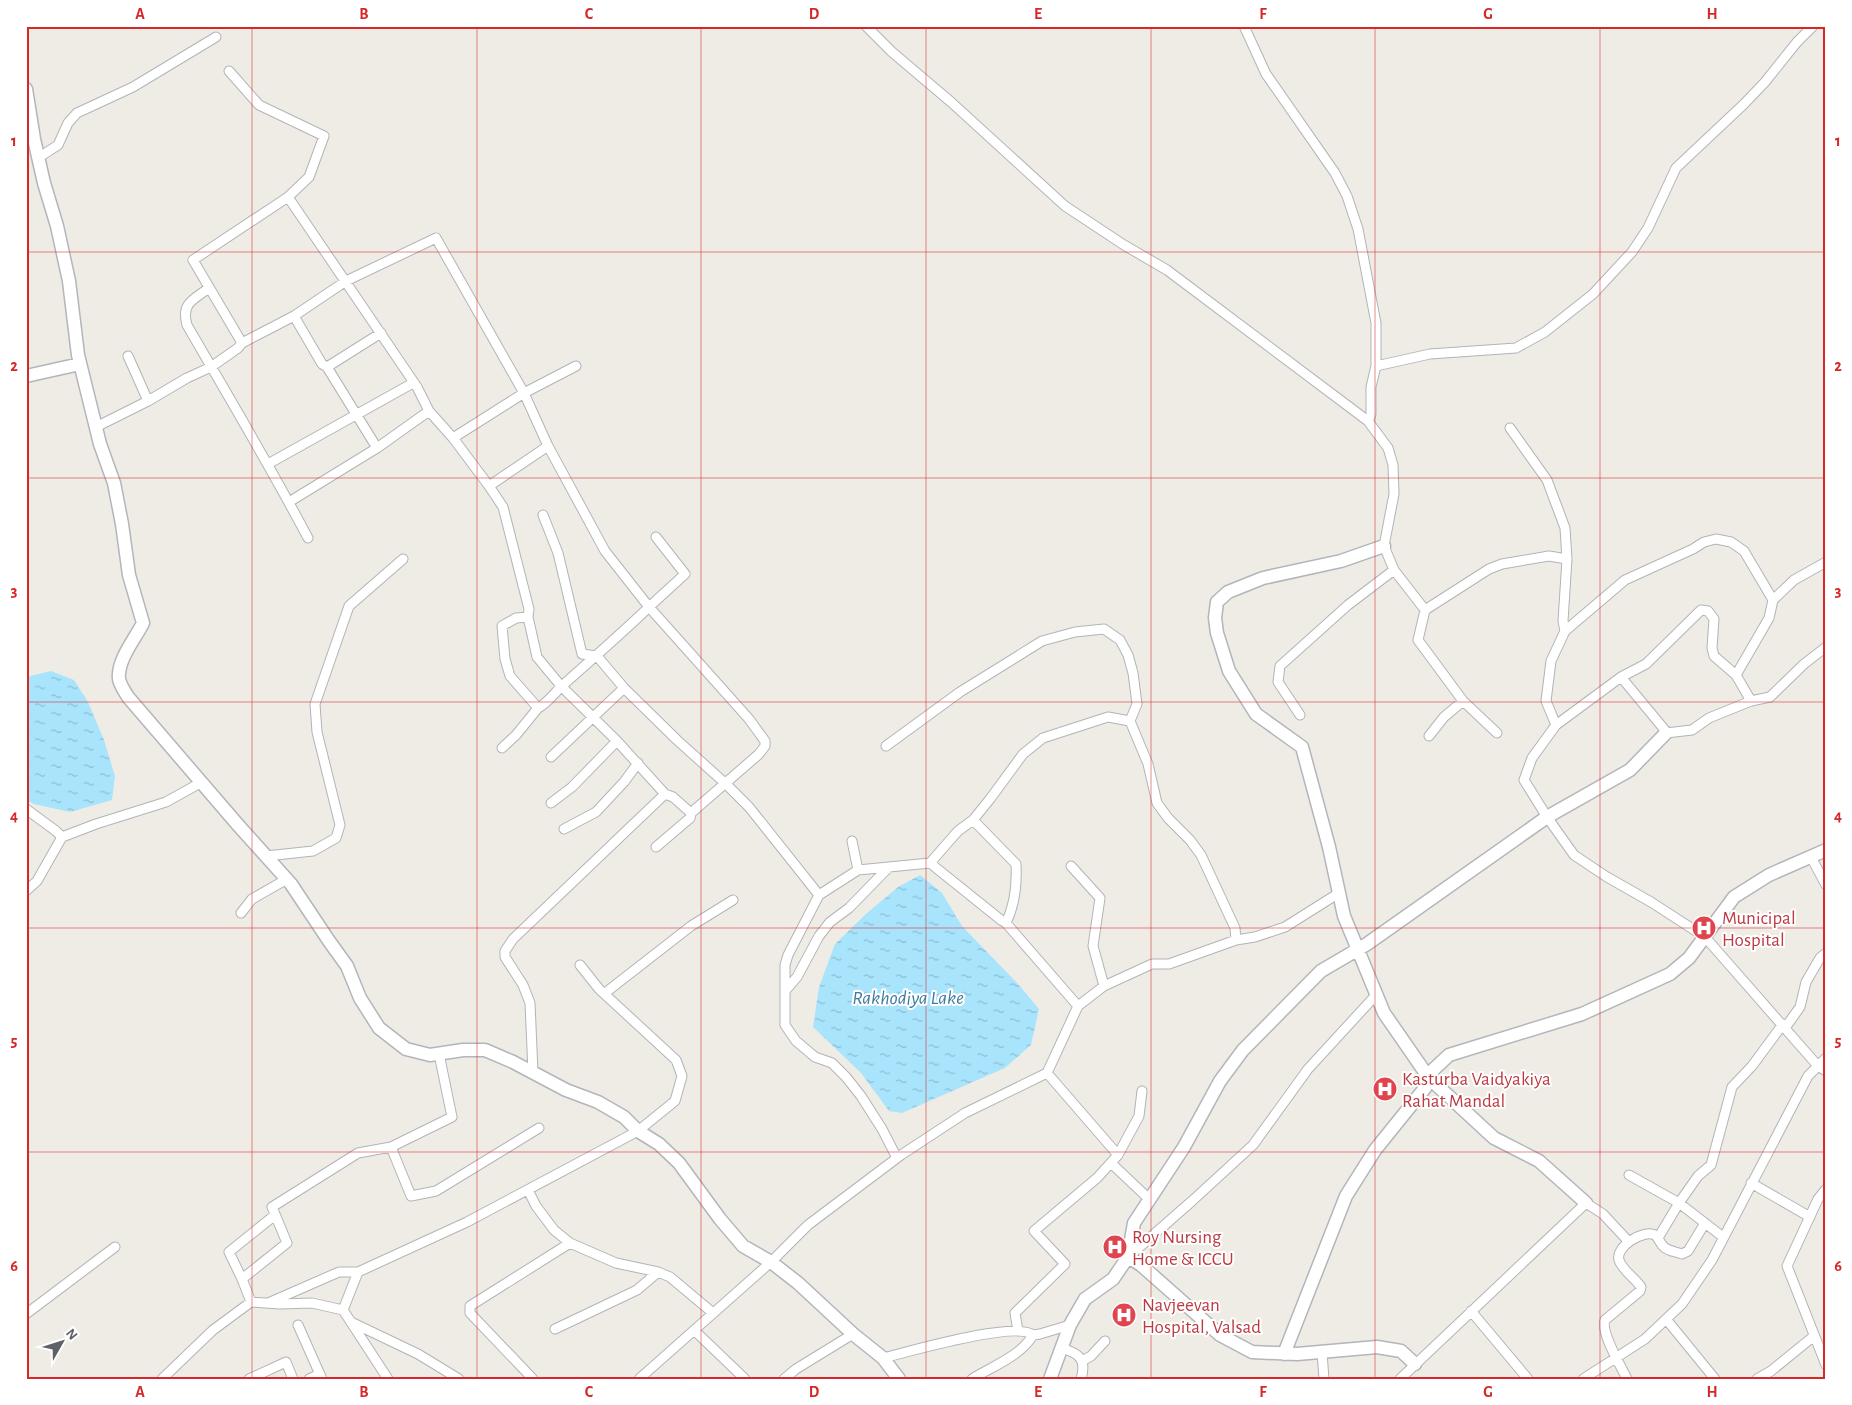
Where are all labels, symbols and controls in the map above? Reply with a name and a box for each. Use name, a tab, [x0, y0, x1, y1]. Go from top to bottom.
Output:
text: A	[135, 6, 145, 22]
text: B	[359, 6, 369, 22]
text: C	[585, 6, 594, 22]
text: D	[809, 6, 820, 22]
text: E	[1034, 6, 1042, 22]
text: F	[1259, 6, 1267, 22]
text: G	[1483, 6, 1493, 22]
text: H	[1706, 6, 1718, 22]
text: 1	[11, 133, 17, 149]
text: 1	[1835, 133, 1841, 149]
text: 2	[10, 358, 18, 374]
text: 2	[1834, 358, 1842, 374]
text: 3	[11, 583, 18, 599]
text: 3	[1835, 583, 1842, 599]
text: 4	[10, 808, 18, 824]
text: 4	[1834, 808, 1842, 824]
place label: Municipal Hospital	[1722, 909, 1796, 950]
hospital icon: Municipal Hospital	[1691, 915, 1717, 941]
water label: Rakhodiya Lake	[852, 988, 964, 1008]
text: 5	[11, 1033, 18, 1049]
text: 5	[1835, 1033, 1842, 1049]
place label: Kasturba Vaidyakiya Rahat Mandal	[1402, 1070, 1551, 1111]
hospital icon: Kasturba Vaidyakiya Rahat Mandal	[1372, 1076, 1398, 1102]
place label: Roy Nursing Home & ICCU	[1132, 1228, 1234, 1269]
hospital icon: Roy Nursing Home & ICCU	[1102, 1234, 1128, 1260]
text: 6	[10, 1258, 18, 1274]
text: 6	[1834, 1258, 1842, 1274]
place label: Navjeevan Hospital, Valsad	[1142, 1296, 1261, 1337]
hospital icon: Navjeevan Hospital, Valsad	[1111, 1302, 1137, 1328]
north arrow	[38, 1318, 88, 1368]
text: N	[63, 1326, 80, 1343]
text: A	[135, 1384, 145, 1400]
text: B	[359, 1384, 369, 1400]
text: C	[585, 1384, 594, 1400]
text: D	[809, 1384, 820, 1400]
text: E	[1034, 1384, 1042, 1400]
text: F	[1259, 1384, 1267, 1400]
text: G	[1483, 1384, 1493, 1400]
text: H	[1706, 1384, 1718, 1400]

